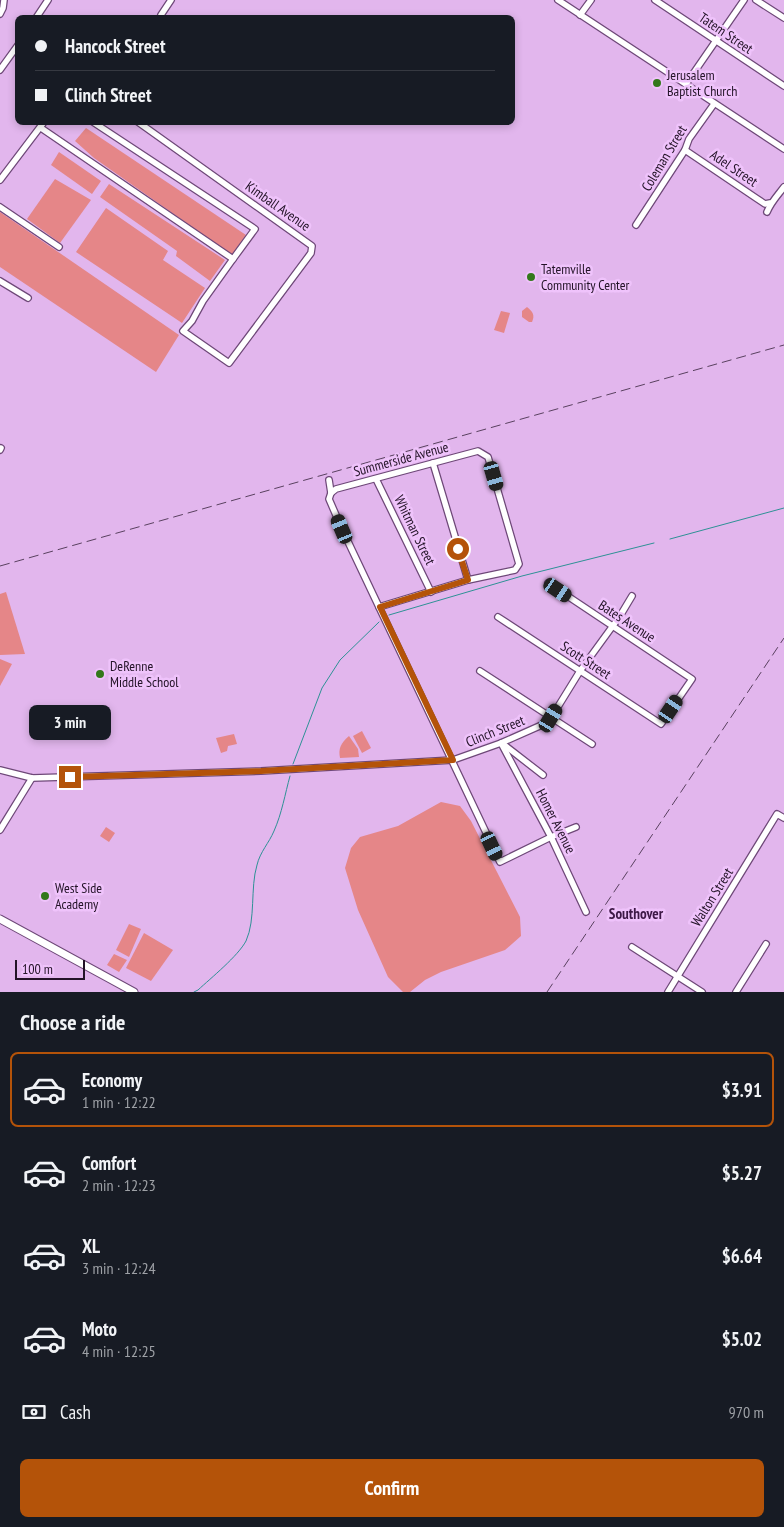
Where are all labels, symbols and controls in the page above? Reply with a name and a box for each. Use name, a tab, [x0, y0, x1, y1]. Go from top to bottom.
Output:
street label: Tatem Street	[696, 8, 757, 58]
text: Hancock Street	[65, 34, 166, 58]
place label: Jerusalem Baptist Church	[666, 66, 737, 100]
marker: Jerusalem Baptist Church	[651, 77, 663, 89]
text: Clinch Street	[65, 83, 151, 107]
street label: Coleman Street	[637, 122, 691, 194]
street label: Adel Street	[707, 146, 761, 191]
street label: Kimball Avenue	[242, 177, 314, 235]
place label: Tatemville Community Center	[541, 260, 630, 294]
marker: Tatemville Community Center	[525, 271, 537, 283]
street label: Summerside Avenue	[352, 438, 451, 480]
car	[482, 460, 505, 492]
street label: Whitman Street	[390, 492, 440, 568]
car	[329, 512, 354, 546]
route start	[447, 538, 469, 560]
car	[541, 575, 574, 605]
street label: Bates Avenue	[595, 596, 659, 646]
street label: Scott Street	[557, 637, 615, 683]
place label: DeRenne Middle School	[110, 657, 179, 691]
marker: DeRenne Middle School	[94, 668, 106, 680]
car	[656, 692, 685, 726]
car	[536, 701, 565, 735]
callout: 3 min	[29, 704, 111, 740]
street label: Clinch Street	[463, 711, 527, 751]
text: 3 min	[54, 712, 86, 732]
route end	[59, 766, 81, 788]
street label: Homer Avenue	[532, 786, 580, 857]
car	[478, 829, 505, 863]
street label: Walton Street	[687, 864, 737, 930]
place label: West Side Academy	[55, 879, 102, 913]
marker: West Side Academy	[39, 890, 51, 902]
district label: Southover	[609, 904, 664, 923]
scale bar	[15, 957, 85, 980]
text: 100 m	[22, 960, 53, 978]
text: Choose a ride	[20, 1008, 125, 1036]
icon: car	[22, 1067, 67, 1112]
text: Economy	[82, 1068, 142, 1092]
text: $3.91	[722, 1078, 762, 1102]
text: 1 min · 12:22	[82, 1092, 156, 1112]
icon: car	[22, 1150, 67, 1195]
text: Comfort	[82, 1151, 136, 1175]
text: $5.27	[722, 1161, 762, 1185]
text: 2 min · 12:23	[82, 1175, 156, 1195]
icon: car	[22, 1233, 67, 1278]
text: XL	[82, 1234, 100, 1258]
text: $6.64	[722, 1244, 762, 1268]
text: 3 min · 12:24	[82, 1258, 156, 1278]
icon: car	[22, 1316, 67, 1361]
text: Moto	[82, 1317, 117, 1341]
text: $5.02	[722, 1327, 762, 1351]
text: 4 min · 12:25	[82, 1341, 156, 1361]
icon: cash	[20, 1398, 48, 1426]
text: Cash	[60, 1400, 91, 1424]
text: 970 m	[729, 1402, 764, 1422]
button: Confirm	[20, 1459, 764, 1517]

